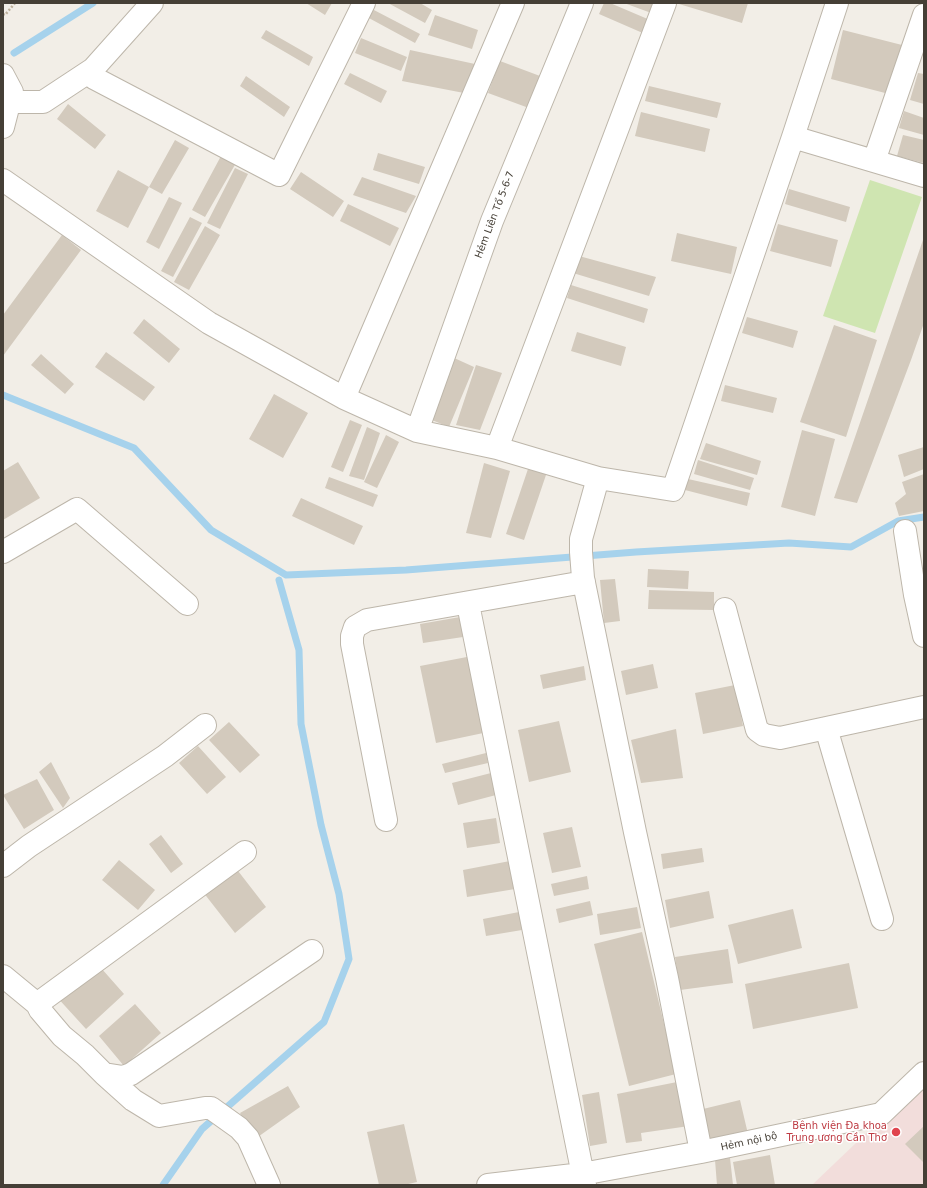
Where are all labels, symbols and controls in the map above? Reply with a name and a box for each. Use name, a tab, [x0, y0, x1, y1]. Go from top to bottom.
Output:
street label: Hẻm Liên Tổ 5-6-7	[473, 170, 517, 260]
place label: Bệnh viện Đa khoa Trung ương Cần Thơ	[787, 1120, 887, 1144]
marker: Bệnh viện Đa khoa Trung ương Cần Thơ	[890, 1126, 902, 1138]
street label: Hẻm nội bộ	[720, 1130, 778, 1154]

